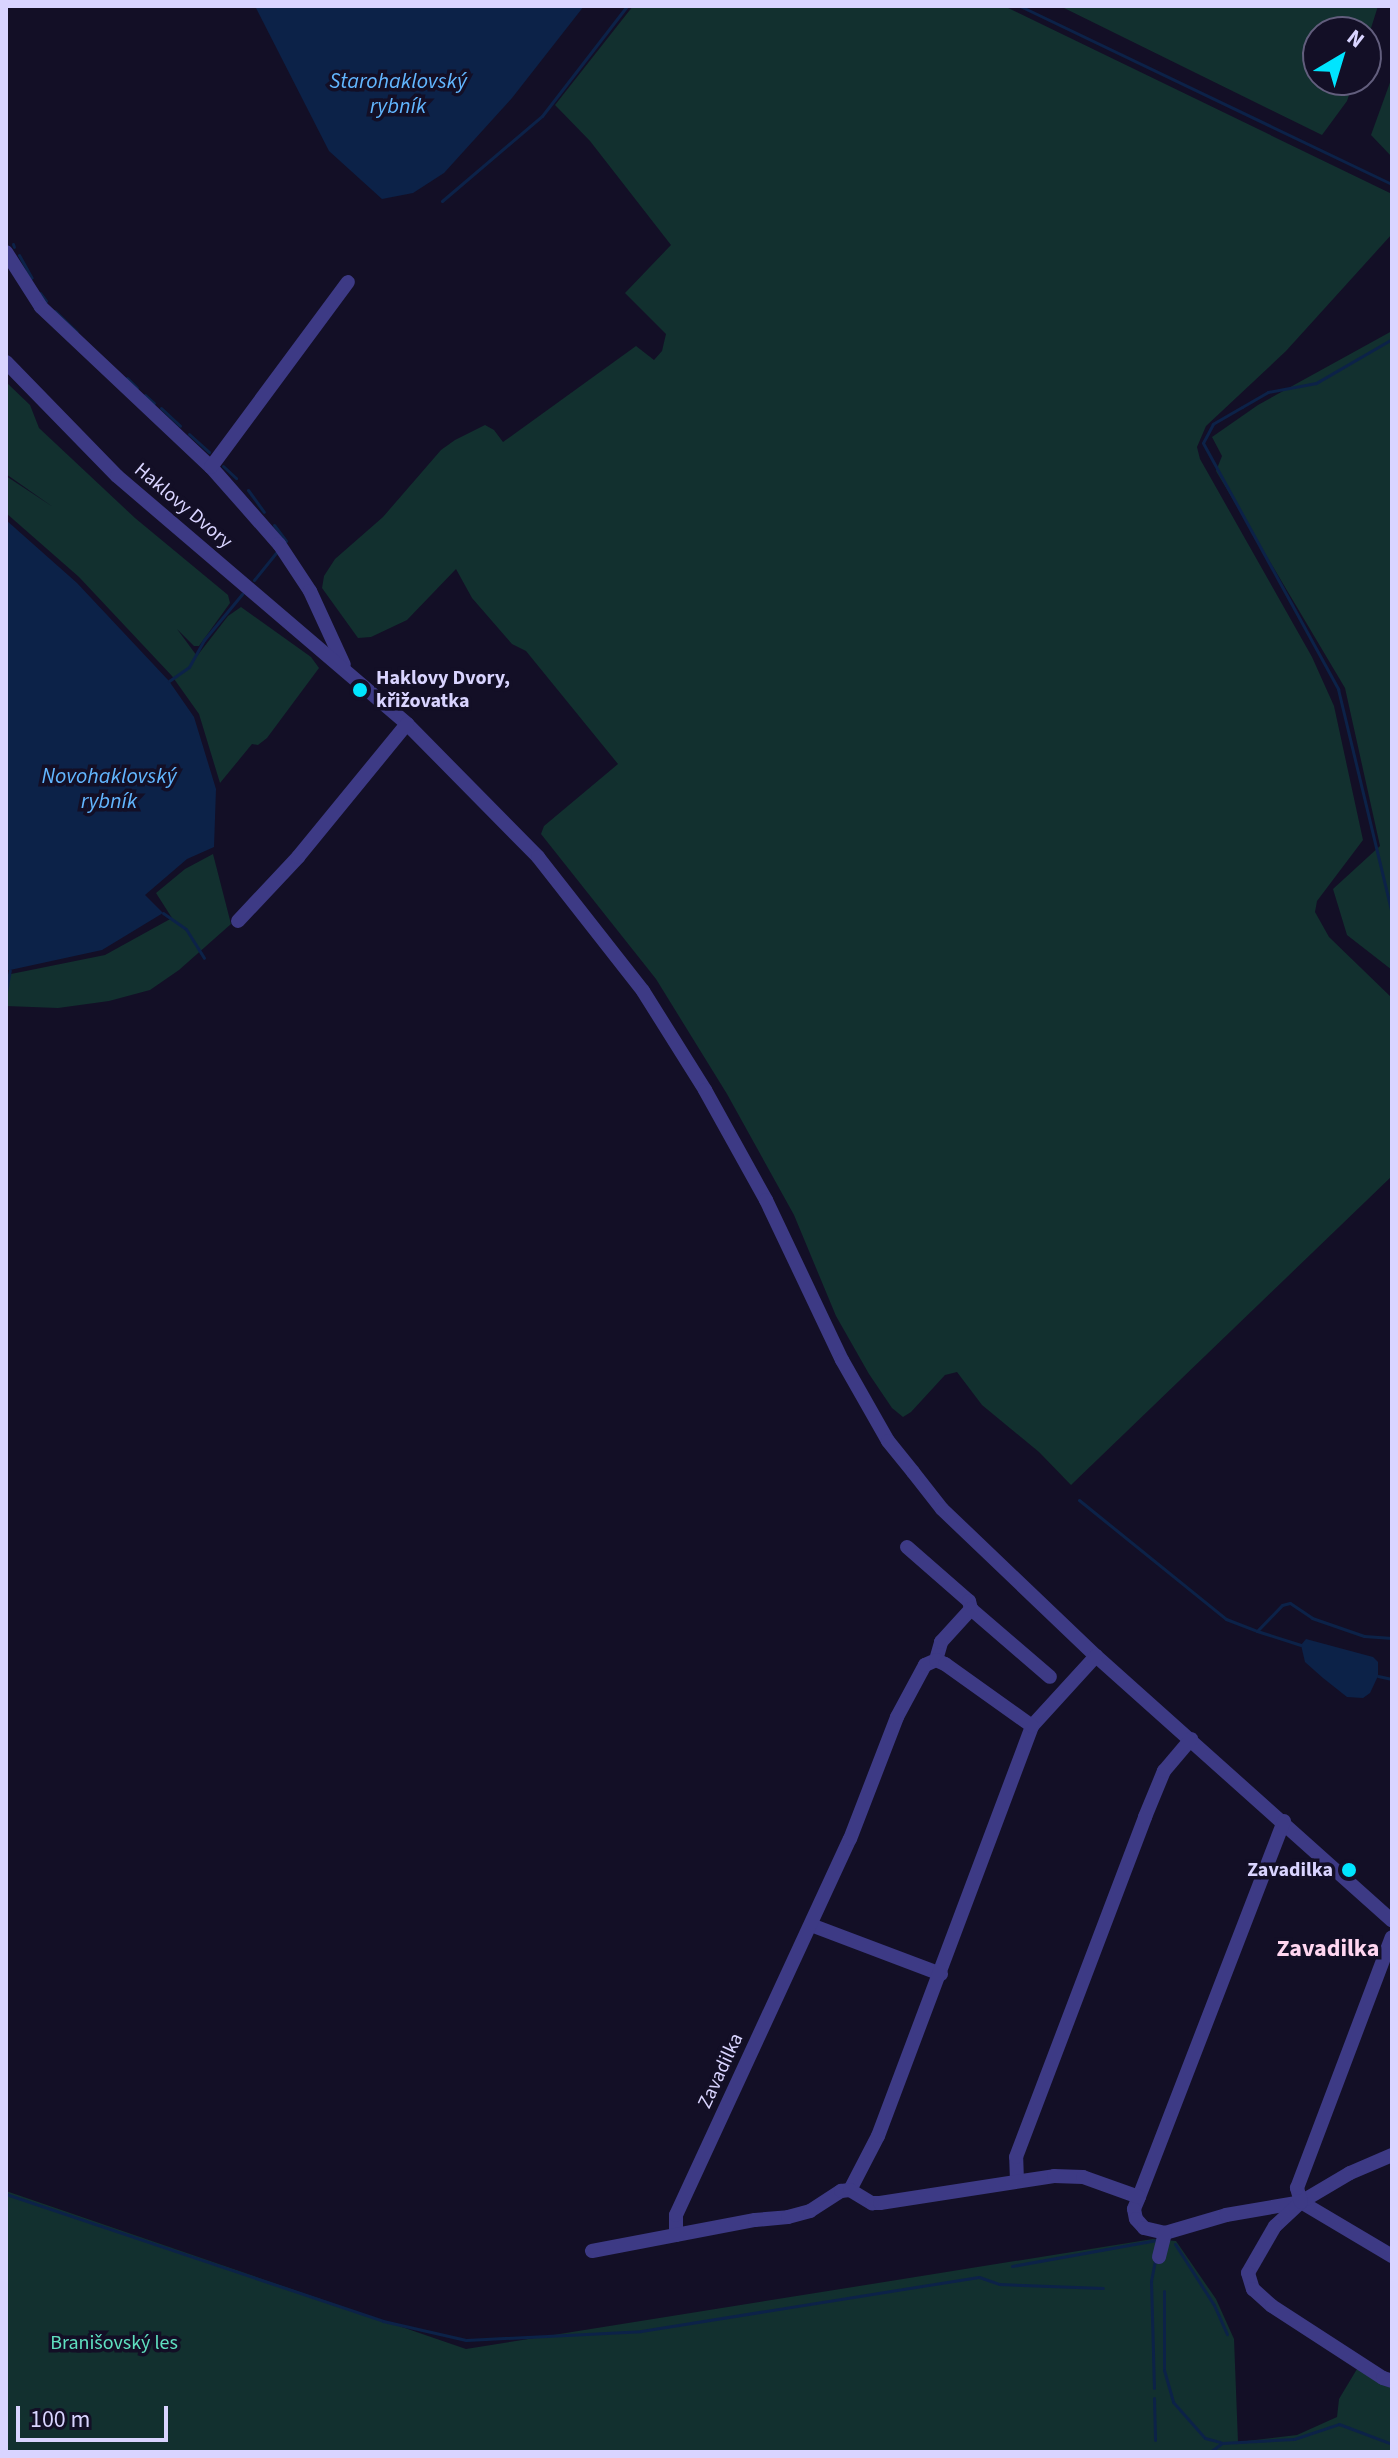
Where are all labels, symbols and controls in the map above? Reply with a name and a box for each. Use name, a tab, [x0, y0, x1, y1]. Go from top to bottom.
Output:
north arrow	[1302, 16, 1382, 96]
text: N	[1340, 22, 1371, 56]
water label: Starohaklovský rybník	[329, 68, 467, 120]
street label: Haklovy Dvory	[129, 458, 237, 554]
place label: Haklovy Dvory, křižovatka	[376, 666, 510, 713]
marker: Haklovy Dvory, křižovatka	[351, 681, 369, 699]
water label: Novohaklovský rybník	[41, 763, 177, 814]
place label: Zavadilka	[1247, 1858, 1333, 1882]
marker: Zavadilka	[1340, 1861, 1358, 1879]
district label: Zavadilka	[1277, 1935, 1379, 1963]
street label: Zavadilka	[693, 2029, 749, 2113]
park label: Branišovský les	[50, 2331, 178, 2355]
scale bar	[20, 2390, 172, 2440]
text: 100 m	[30, 2402, 90, 2437]

